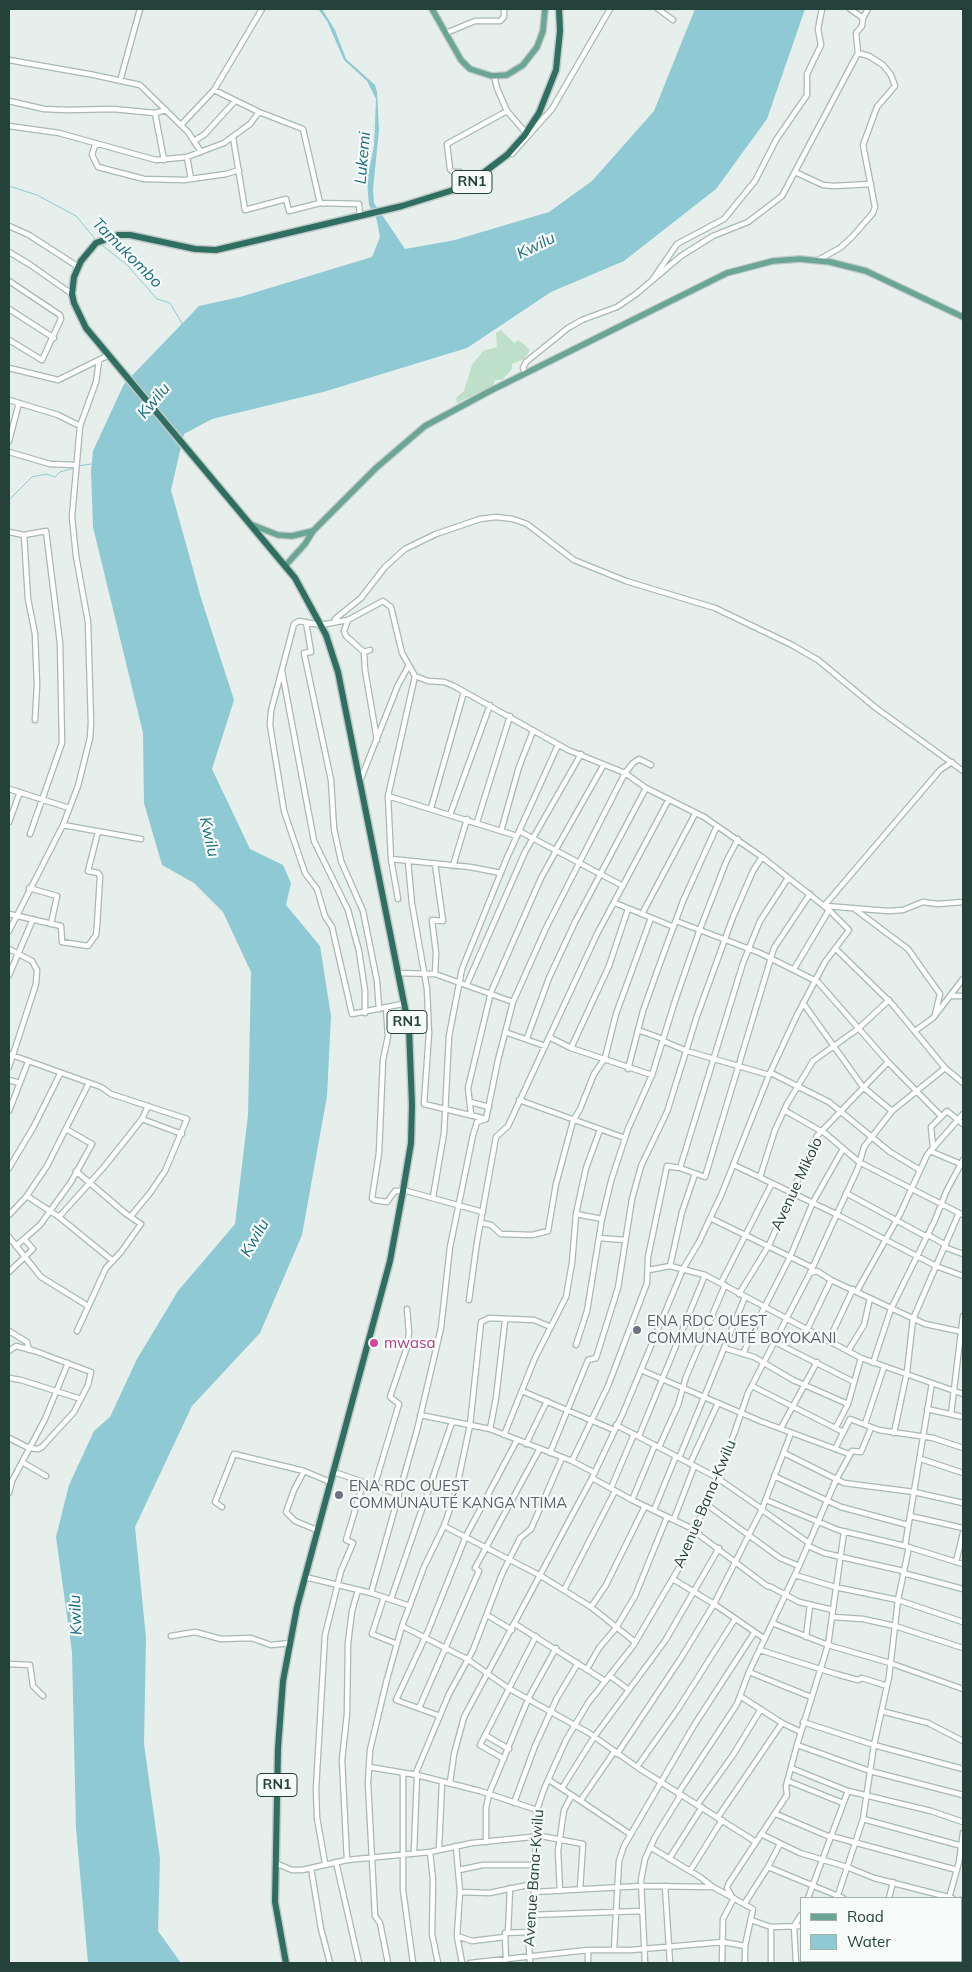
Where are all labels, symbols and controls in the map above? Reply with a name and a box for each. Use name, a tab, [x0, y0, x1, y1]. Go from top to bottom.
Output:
water label: Lukemi	[351, 131, 375, 185]
road number: RN1	[452, 170, 492, 193]
water label: Tamukombo	[88, 214, 166, 292]
water label: Kwilu	[514, 229, 558, 263]
water label: Kwilu	[134, 379, 174, 423]
water label: Kwilu	[195, 815, 223, 859]
road number: RN1	[387, 1010, 427, 1034]
street label: Avenue Mikolo	[768, 1135, 826, 1233]
water label: Kwilu	[237, 1216, 273, 1260]
place label: ENA RDC OUEST COMMUNAUTÉ BOYOKANI	[647, 1312, 836, 1347]
marker: ENA RDC OUEST COMMUNAUTÉ BOYOKANI	[631, 1324, 643, 1336]
place label: mwasa	[384, 1334, 435, 1352]
marker: mwasa	[368, 1337, 380, 1349]
street label: Avenue Bana-Kwilu	[670, 1437, 740, 1571]
place label: ENA RDC OUEST COMMUNAUTÉ KANGA NTIMA	[349, 1477, 567, 1512]
marker: ENA RDC OUEST COMMUNAUTÉ KANGA NTIMA	[333, 1489, 345, 1501]
water label: Kwilu	[65, 1594, 87, 1636]
road number: RN1	[257, 1774, 297, 1796]
street label: Avenue Bana-Kwilu	[520, 1809, 548, 1947]
legend	[800, 1897, 962, 1962]
text: Road	[847, 1907, 884, 1926]
text: Water	[847, 1932, 891, 1951]

